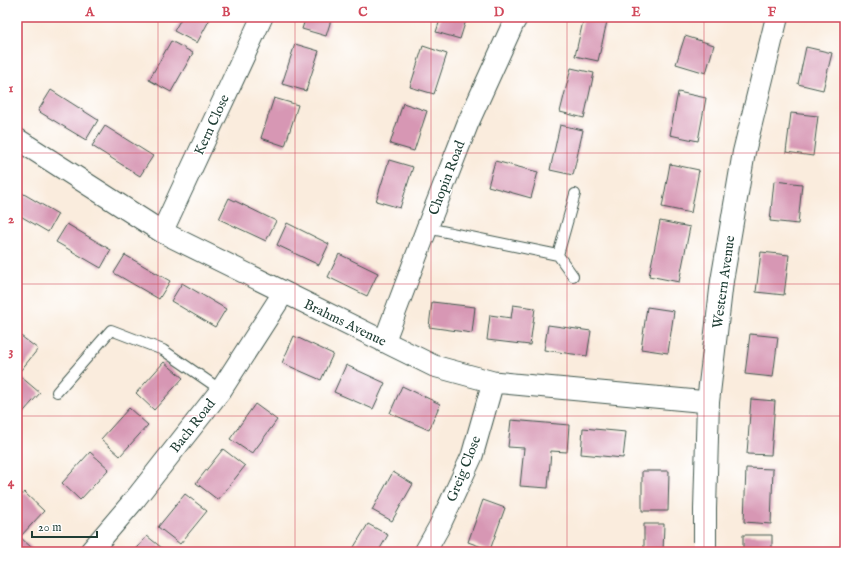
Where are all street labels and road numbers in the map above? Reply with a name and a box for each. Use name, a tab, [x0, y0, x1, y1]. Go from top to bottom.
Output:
street label: Kern Close	[190, 91, 234, 158]
street label: Chopin Road	[425, 138, 470, 218]
street label: Western Avenue	[709, 234, 740, 330]
street label: Brahms Avenue	[301, 295, 390, 351]
street label: Bach Road	[166, 395, 220, 457]
street label: Greig Close	[443, 433, 486, 505]

